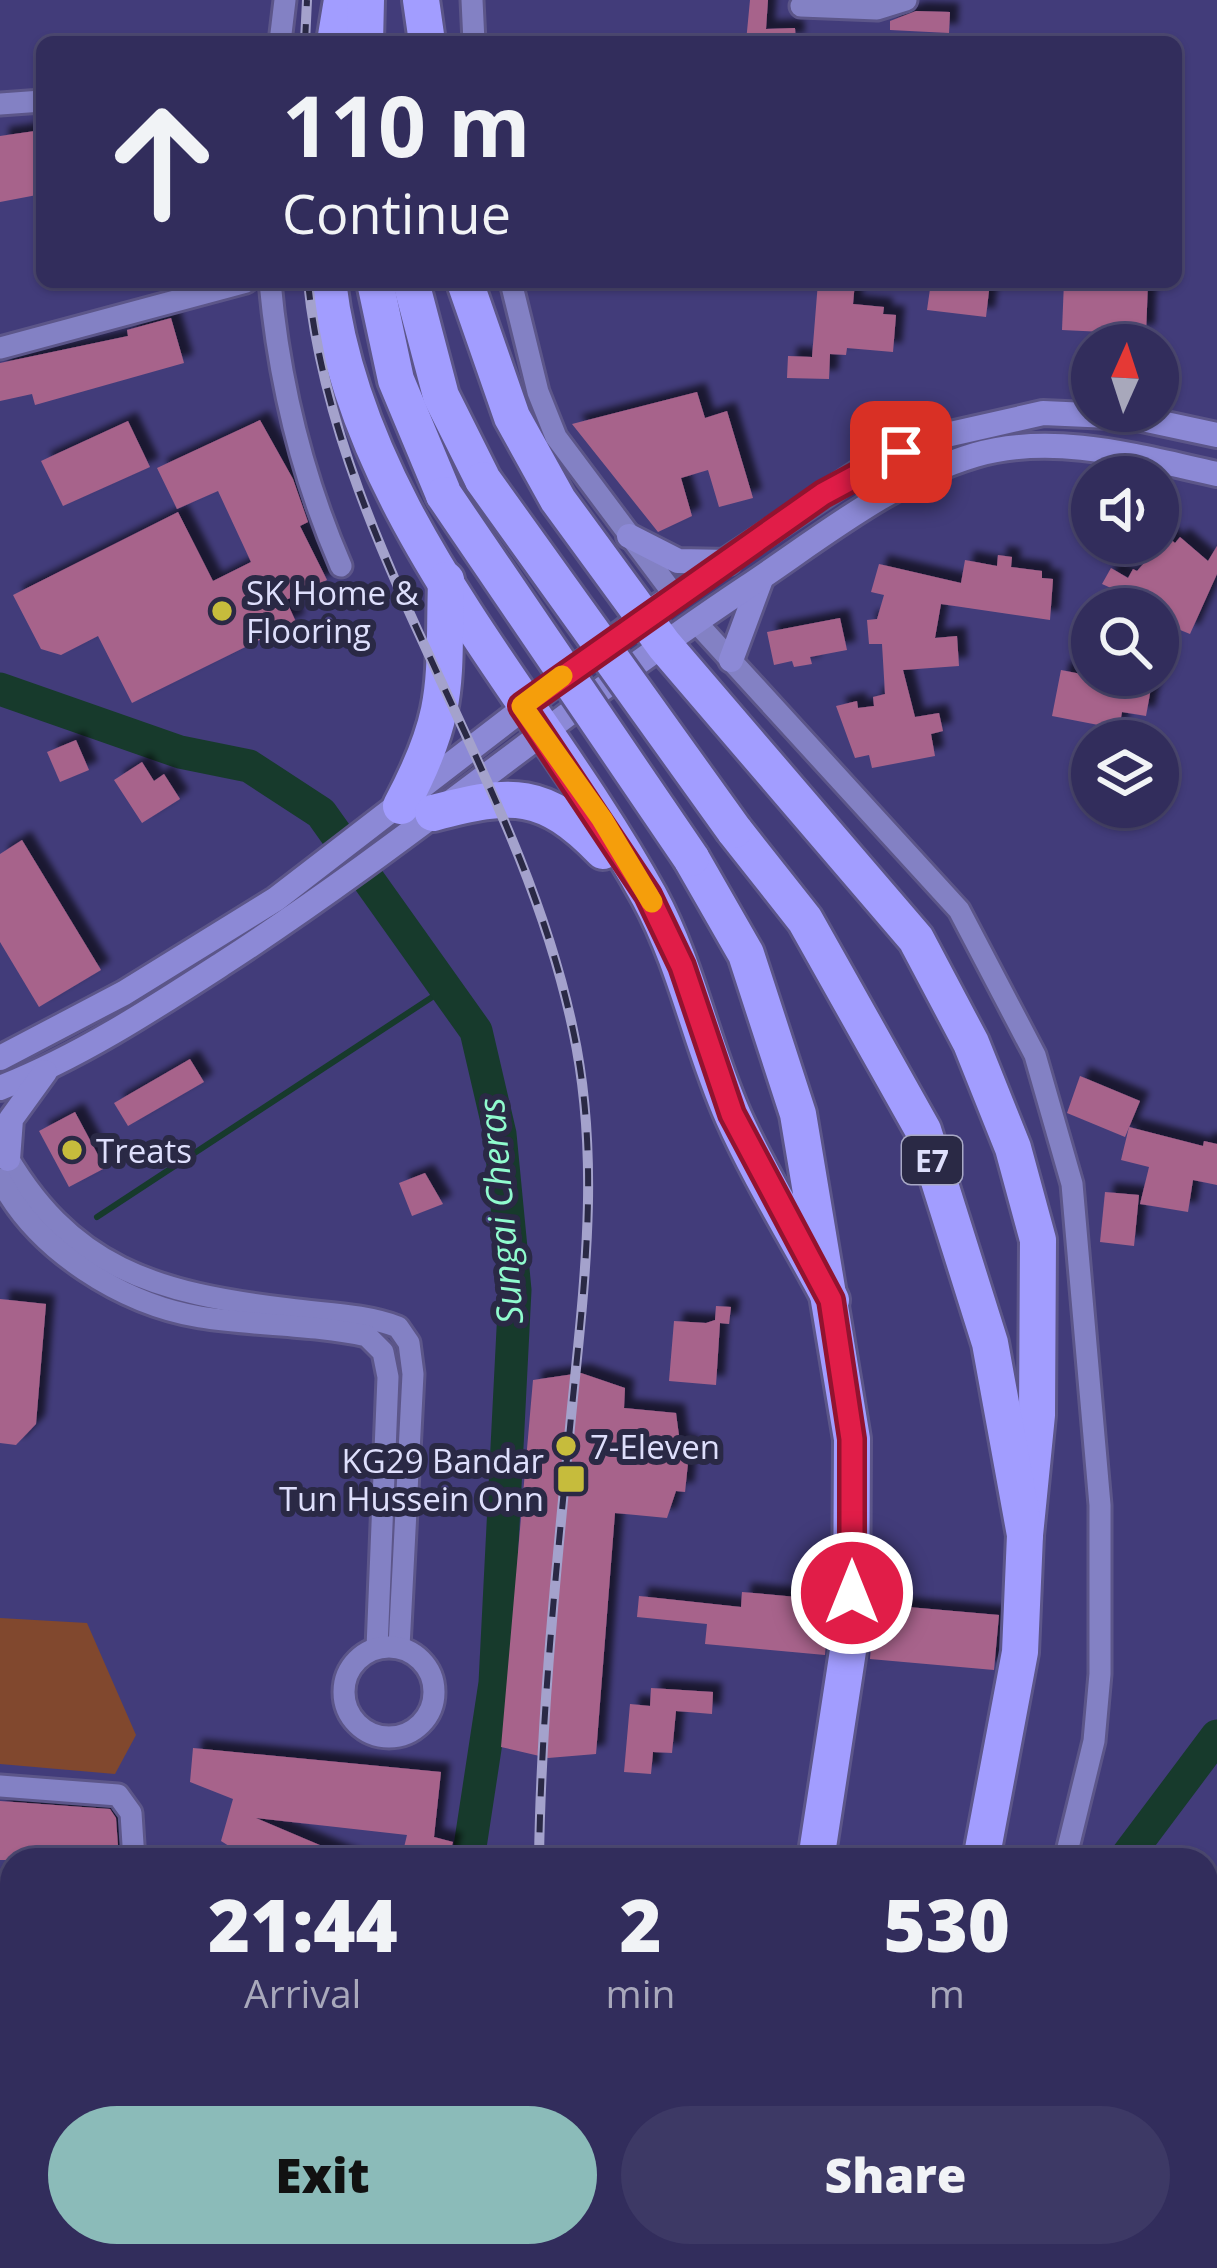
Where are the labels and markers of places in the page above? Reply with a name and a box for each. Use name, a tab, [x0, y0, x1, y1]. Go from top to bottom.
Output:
pin	[850, 401, 952, 503]
place label: SK Home & Flooring	[246, 570, 419, 653]
marker: SK Home & Flooring	[209, 598, 235, 624]
place label: Treats	[96, 1128, 192, 1173]
marker: Treats	[59, 1137, 85, 1163]
place label: 7-Eleven	[590, 1424, 720, 1469]
marker: 7-Eleven	[553, 1433, 579, 1459]
place label: KG29 Bandar Tun Hussein Onn	[279, 1438, 544, 1521]
marker: KG29 Bandar Tun Hussein Onn	[555, 1463, 587, 1495]

